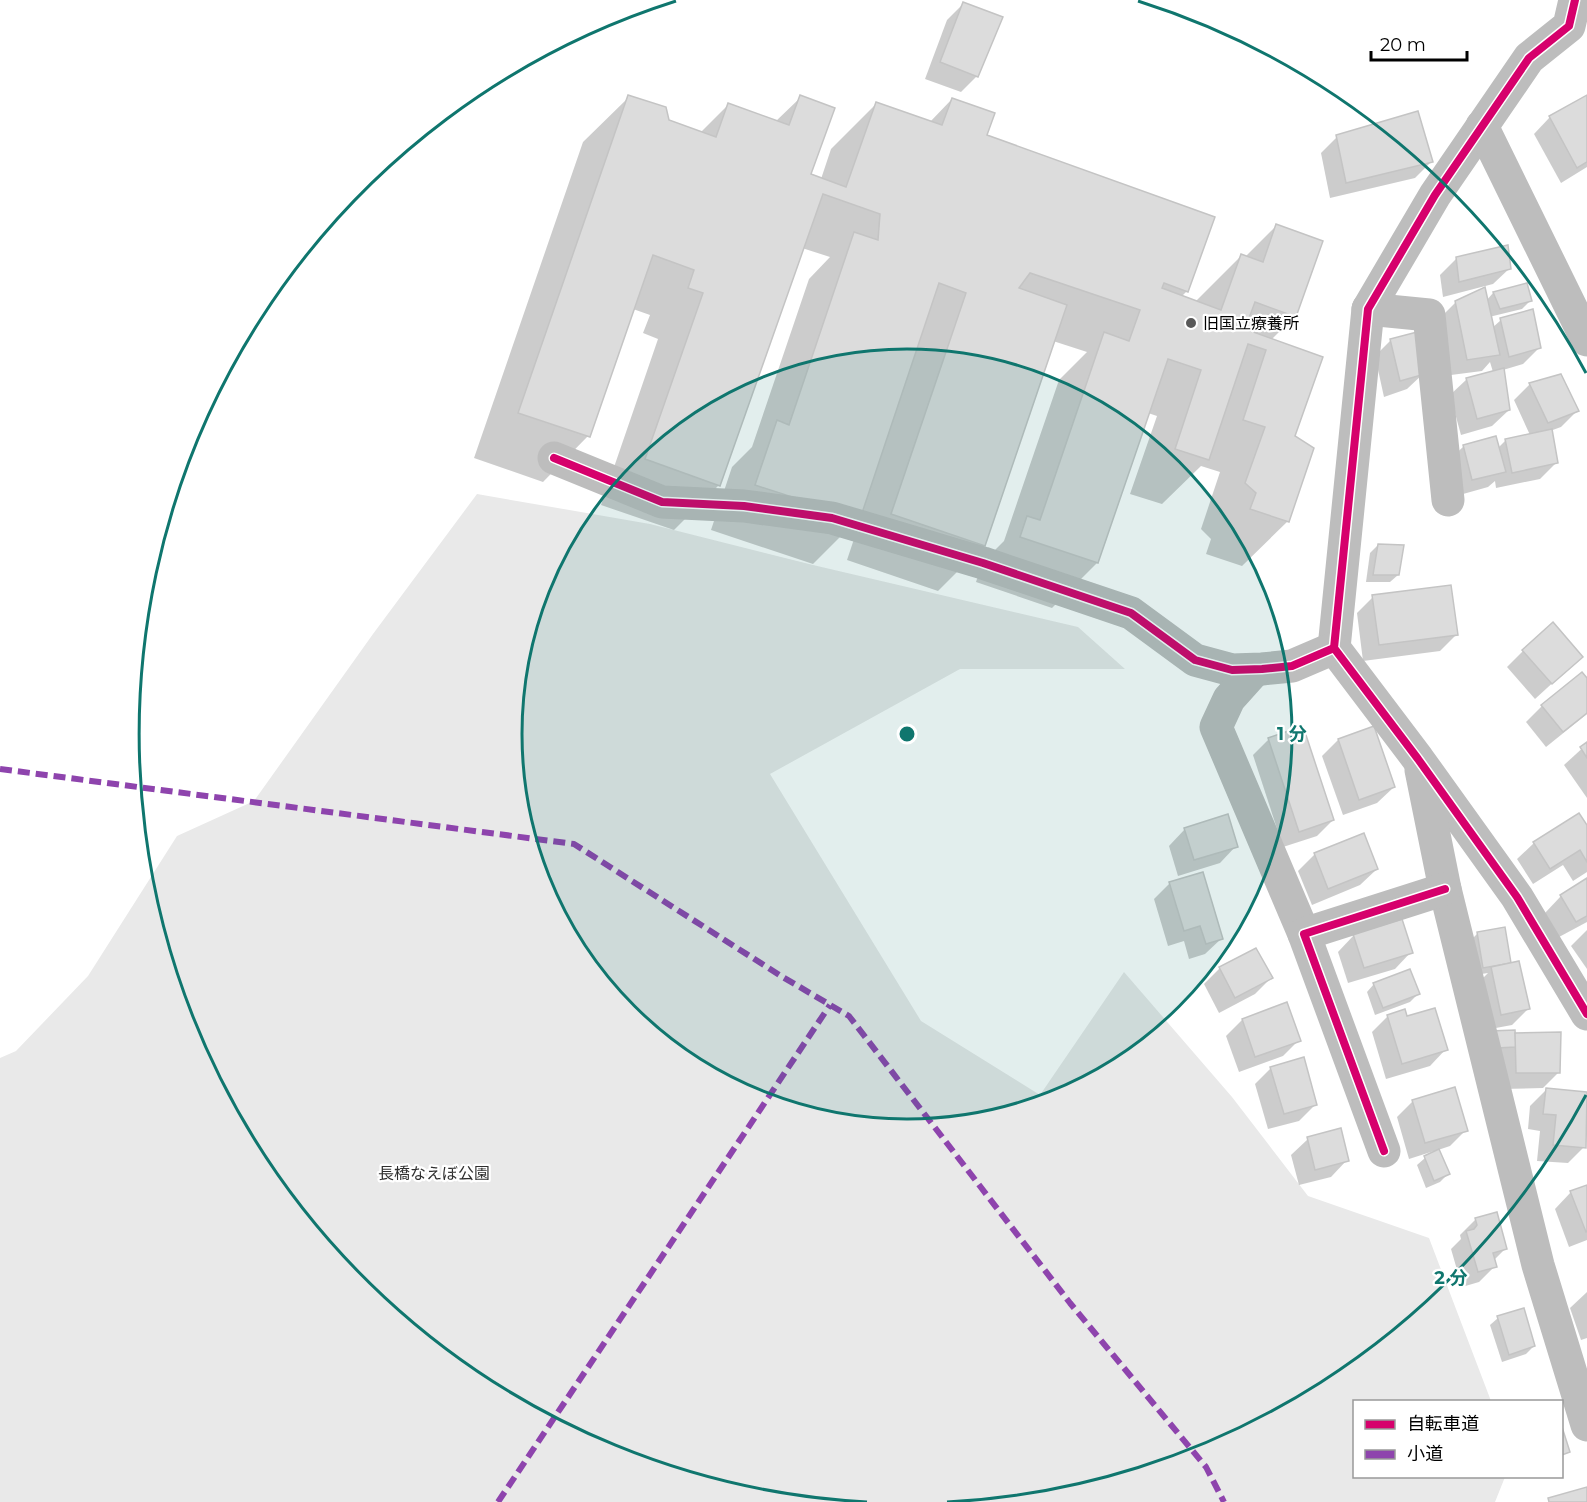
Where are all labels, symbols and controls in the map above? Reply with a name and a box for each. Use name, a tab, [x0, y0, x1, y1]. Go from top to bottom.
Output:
scale bar	[1371, 24, 1467, 62]
text: 20 m	[1380, 34, 1426, 56]
place label: 旧国立療養所	[1203, 314, 1299, 333]
marker: 旧国立療養所	[1184, 316, 1198, 330]
text: 1 分	[1277, 723, 1307, 745]
centre of rings	[897, 724, 917, 744]
park label: 長橋なえぼ公園	[378, 1164, 490, 1183]
text: 2 分	[1434, 1267, 1468, 1289]
legend	[1353, 1400, 1563, 1478]
text: 自転車道	[1407, 1413, 1479, 1435]
text: 小道	[1407, 1443, 1443, 1465]

